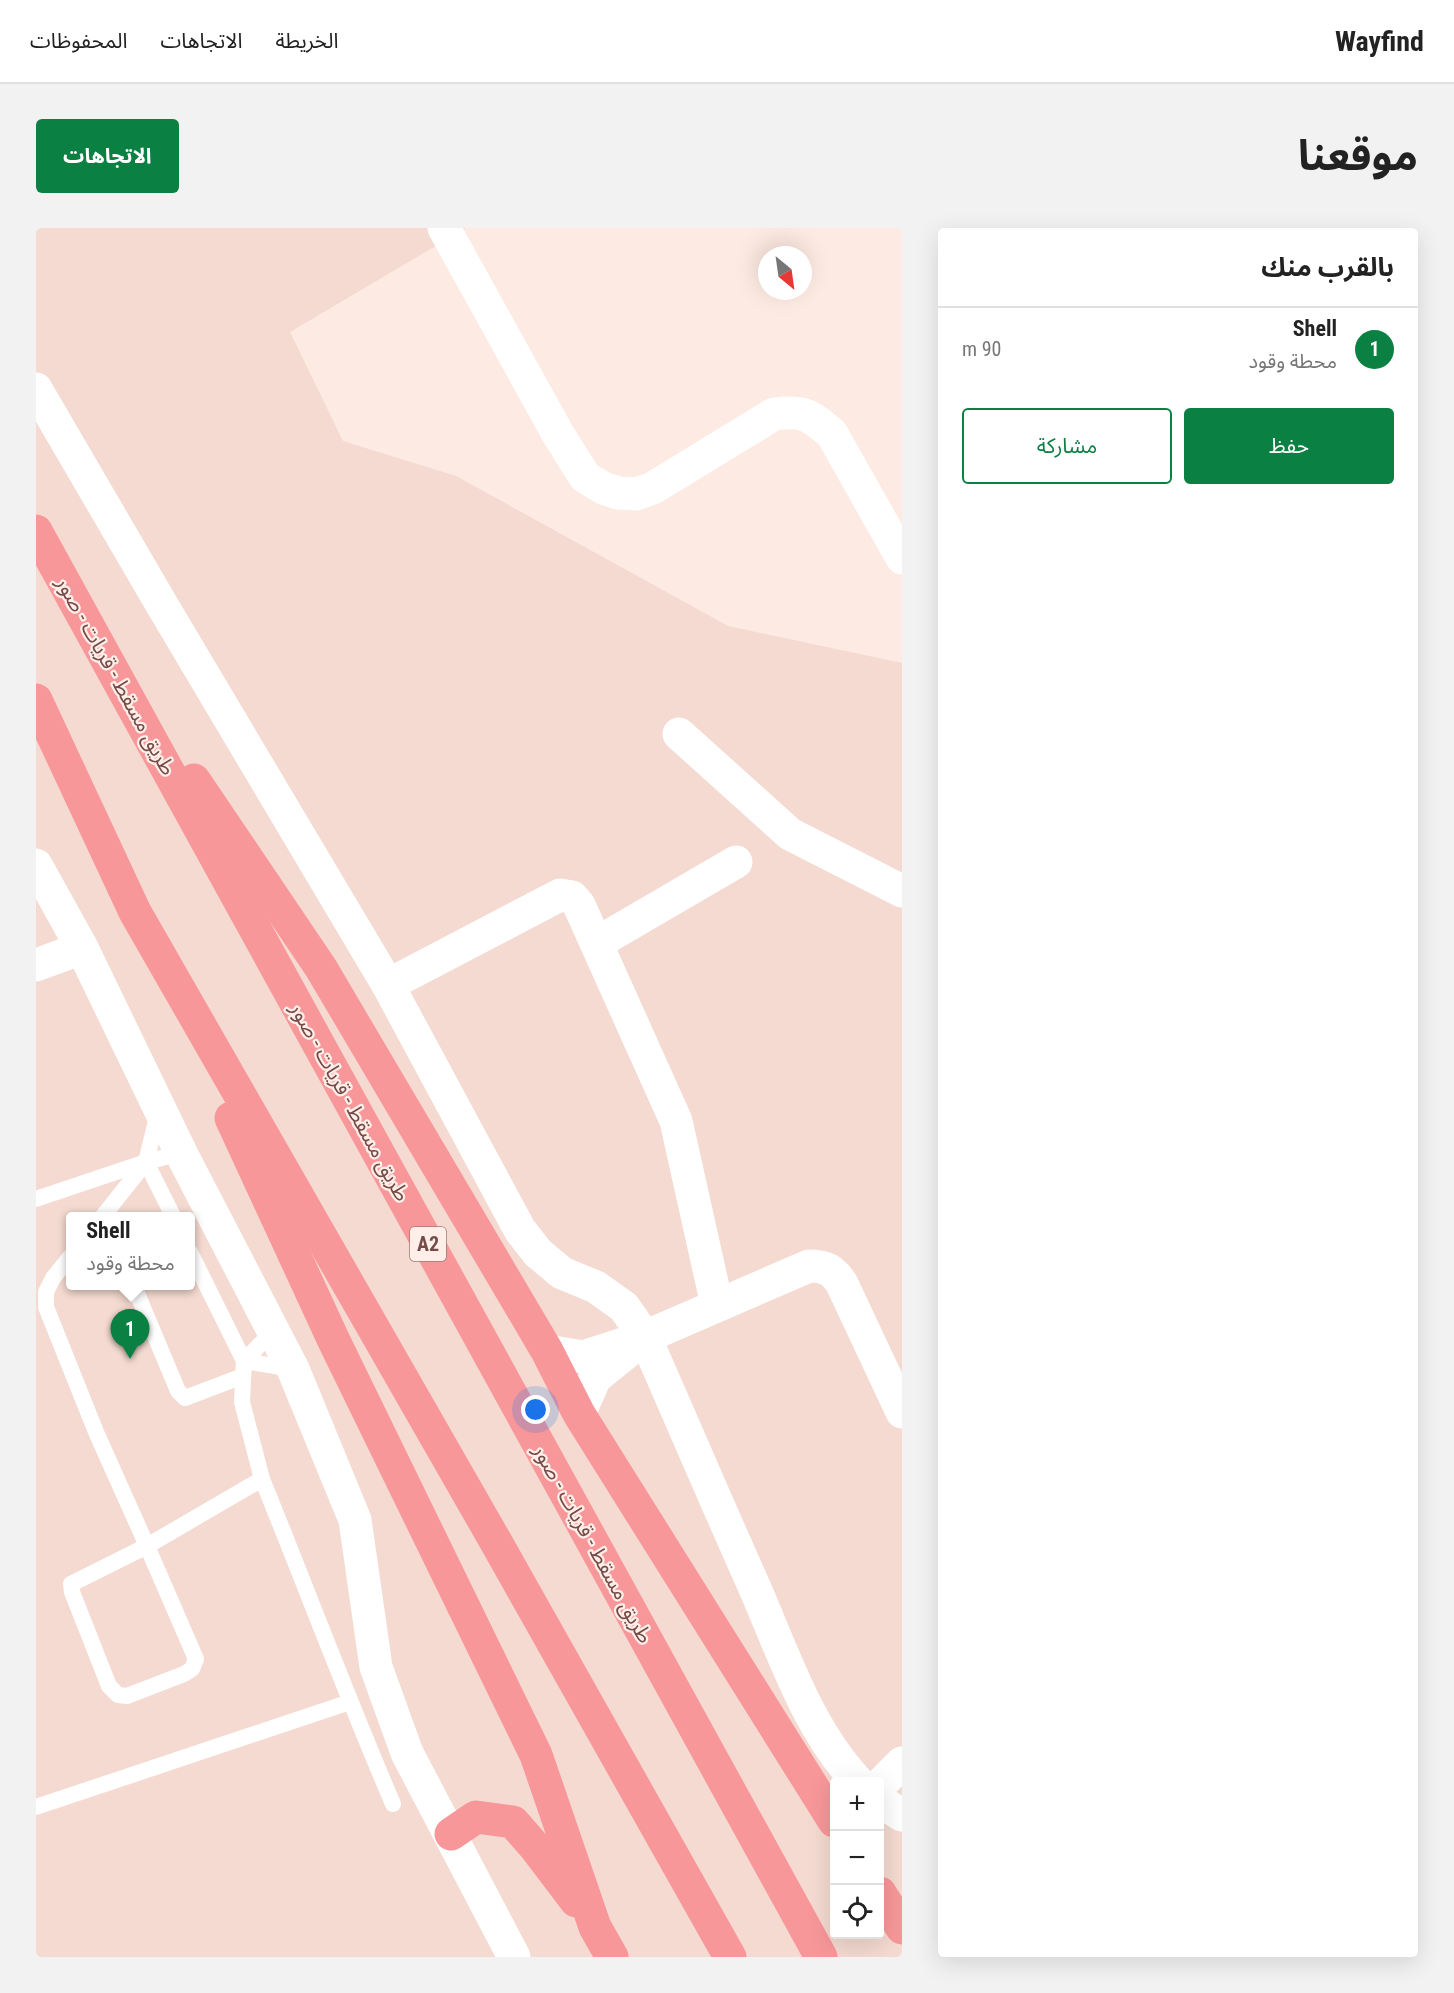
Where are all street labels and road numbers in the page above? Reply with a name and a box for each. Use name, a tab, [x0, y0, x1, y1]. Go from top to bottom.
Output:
street label: طريق مسقط - قريات - صور	[50, 572, 181, 780]
street label: طريق مسقط - قريات - صور	[284, 998, 415, 1206]
road number: A2	[410, 1227, 446, 1261]
street label: طريق مسقط - قريات - صور	[527, 1440, 658, 1648]

